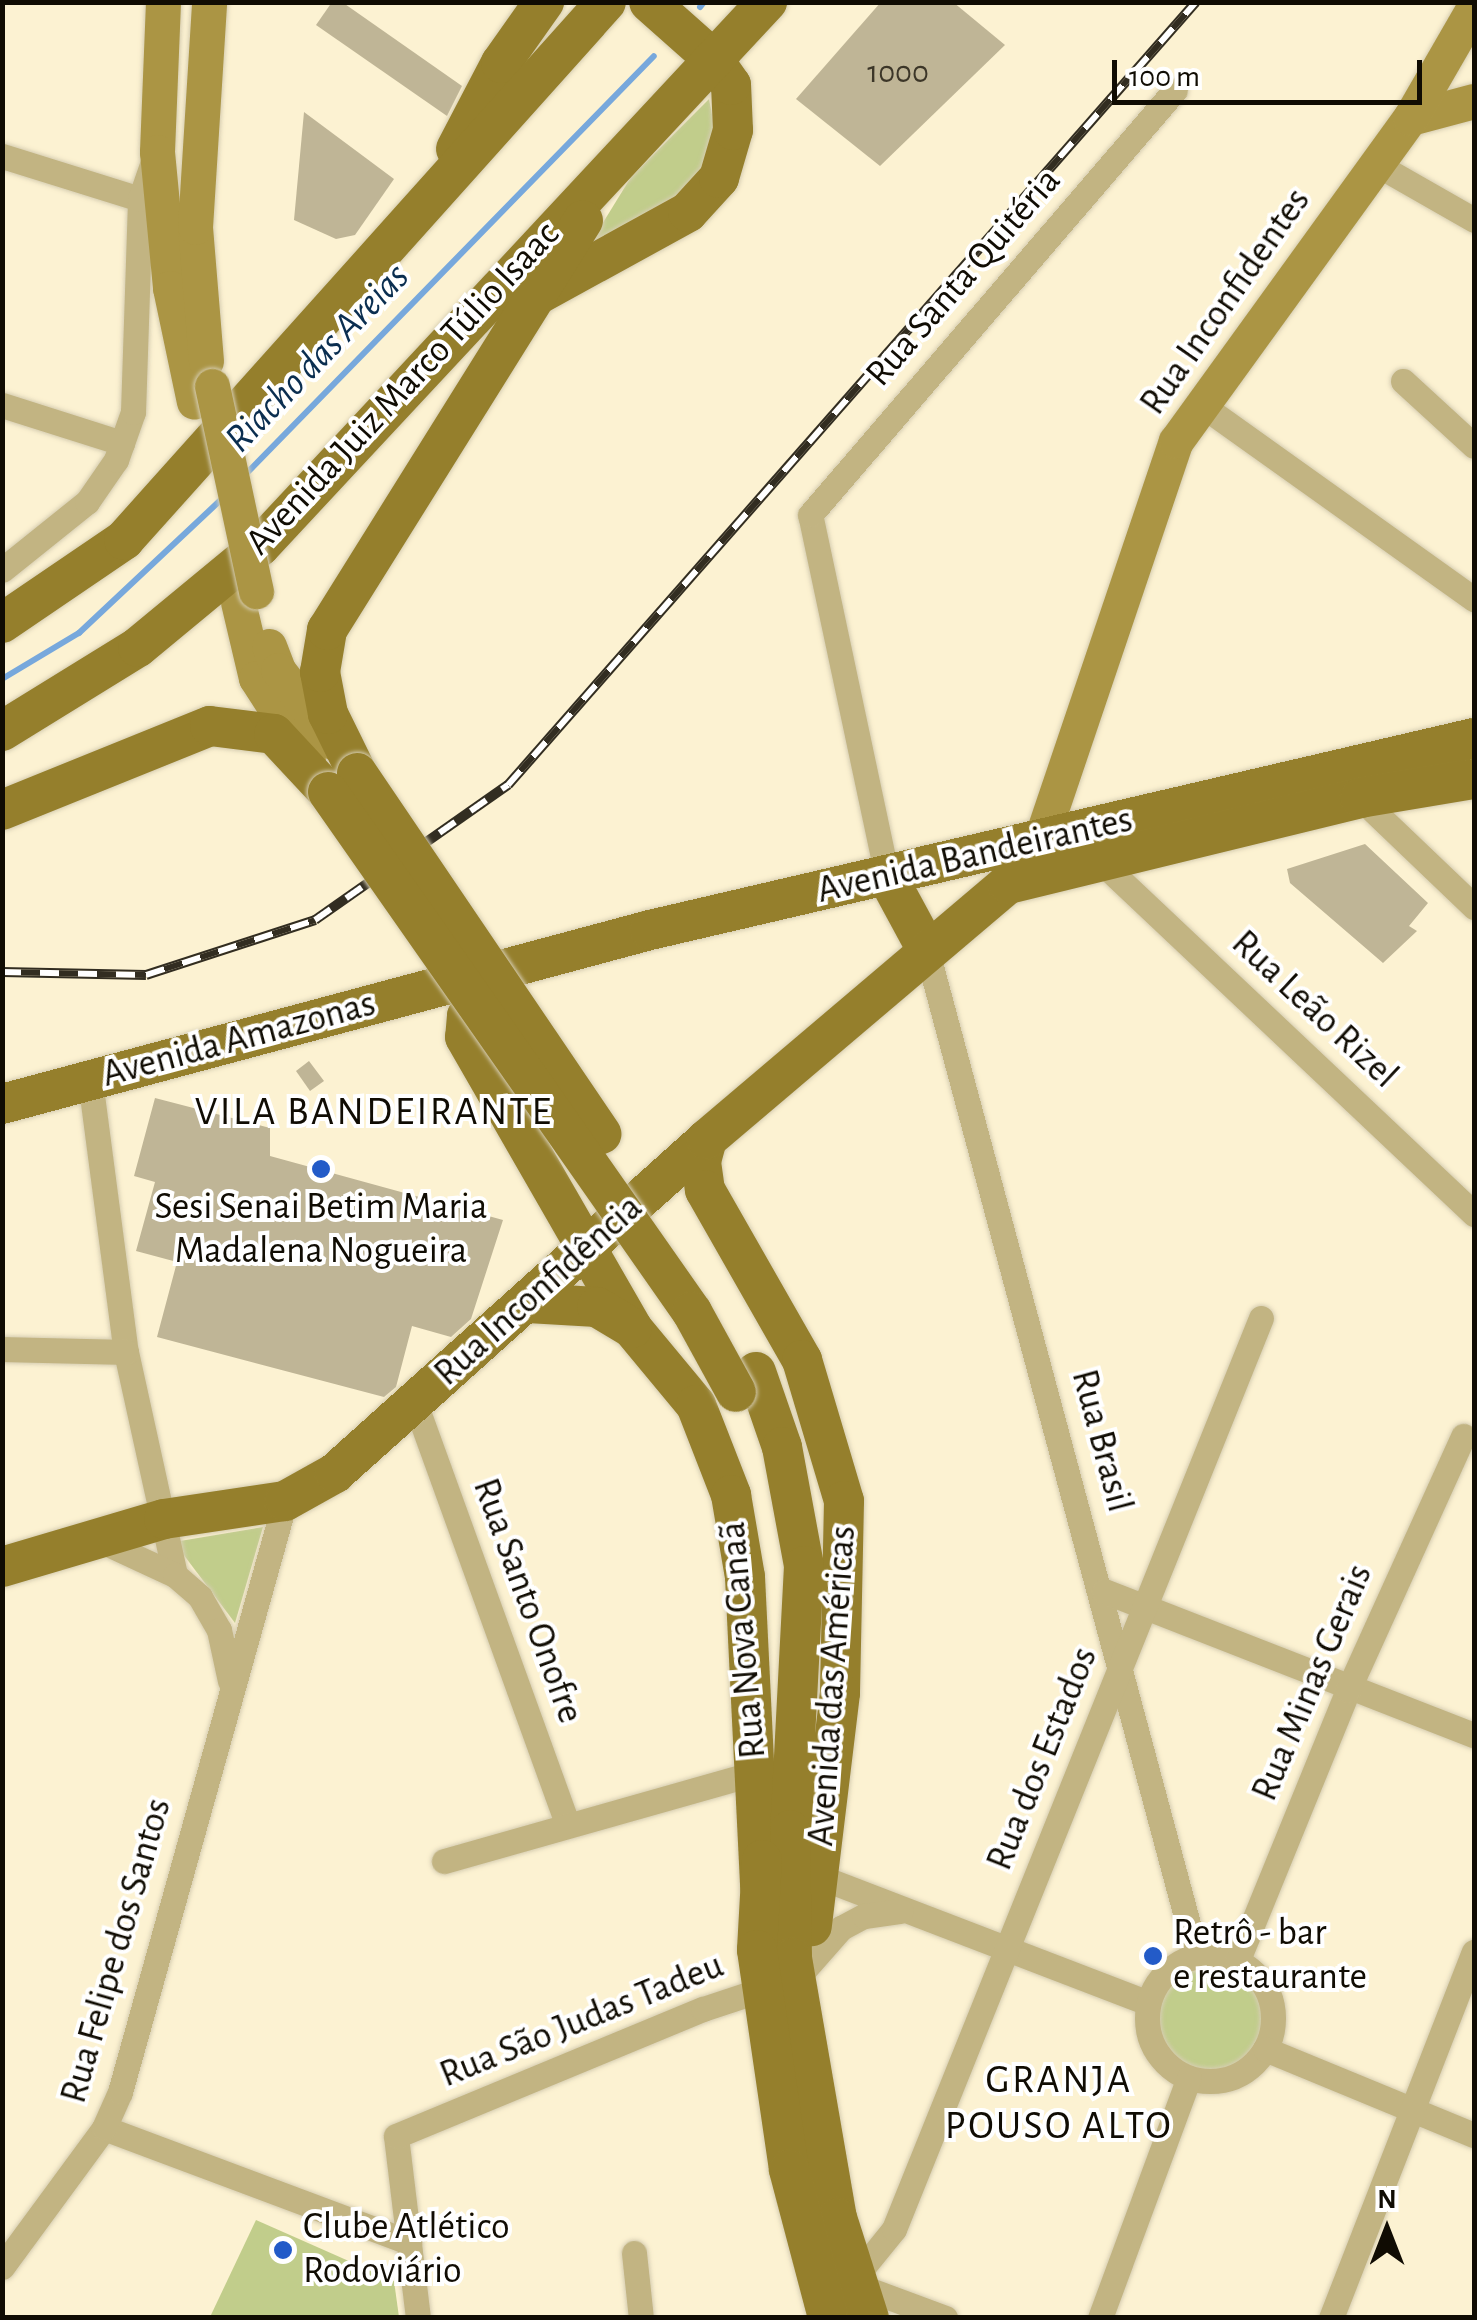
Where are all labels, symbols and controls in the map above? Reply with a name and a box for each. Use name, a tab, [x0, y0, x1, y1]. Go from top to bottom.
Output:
scale bar	[1117, 40, 1427, 102]
house number: 1000	[867, 53, 929, 91]
text: 100 m	[1129, 62, 1200, 92]
street label: Rua Santa Quitéria	[857, 159, 1071, 397]
street label: Rua Inconfidentes	[1131, 180, 1321, 424]
street label: Avenida Juiz Marco Túlio Isaac	[237, 213, 569, 565]
water label: Riacho das Areias	[215, 253, 419, 463]
street label: Avenida Bandeirantes	[813, 798, 1137, 914]
street label: Rua Leão Rizel	[1221, 921, 1407, 1099]
street label: Avenida Amazonas	[97, 982, 381, 1098]
district label: VILA BANDEIRANTE	[195, 1088, 553, 1136]
marker: Sesi Senai Betim Maria Madalena Nogueira	[310, 1158, 332, 1180]
place label: Sesi Senai Betim Maria Madalena Nogueira	[155, 1185, 487, 1274]
street label: Rua Inconfidência	[426, 1186, 652, 1396]
street label: Rua Brasil	[1060, 1365, 1142, 1517]
street label: Rua Santo Onofre	[462, 1472, 592, 1730]
street label: Rua Nova Canaã	[711, 1520, 777, 1760]
street label: Avenida das Américas	[799, 1524, 867, 1848]
street label: Rua Minas Gerais	[1243, 1558, 1383, 1808]
street label: Rua dos Estados	[978, 1641, 1108, 1877]
street label: Rua Felipe dos Santos	[52, 1793, 182, 2109]
place label: Retrô - bar e restaurante	[1173, 1911, 1367, 2000]
street label: Rua São Judas Tadeu	[434, 1943, 730, 2099]
marker: Retrô - bar e restaurante	[1142, 1945, 1164, 1967]
district label: GRANJA POUSO ALTO	[945, 2056, 1173, 2150]
north arrow	[1337, 2180, 1437, 2280]
text: N	[1377, 2186, 1397, 2214]
place label: Clube Atlético Rodoviário	[303, 2205, 510, 2294]
marker: Clube Atlético Rodoviário	[272, 2239, 294, 2261]

